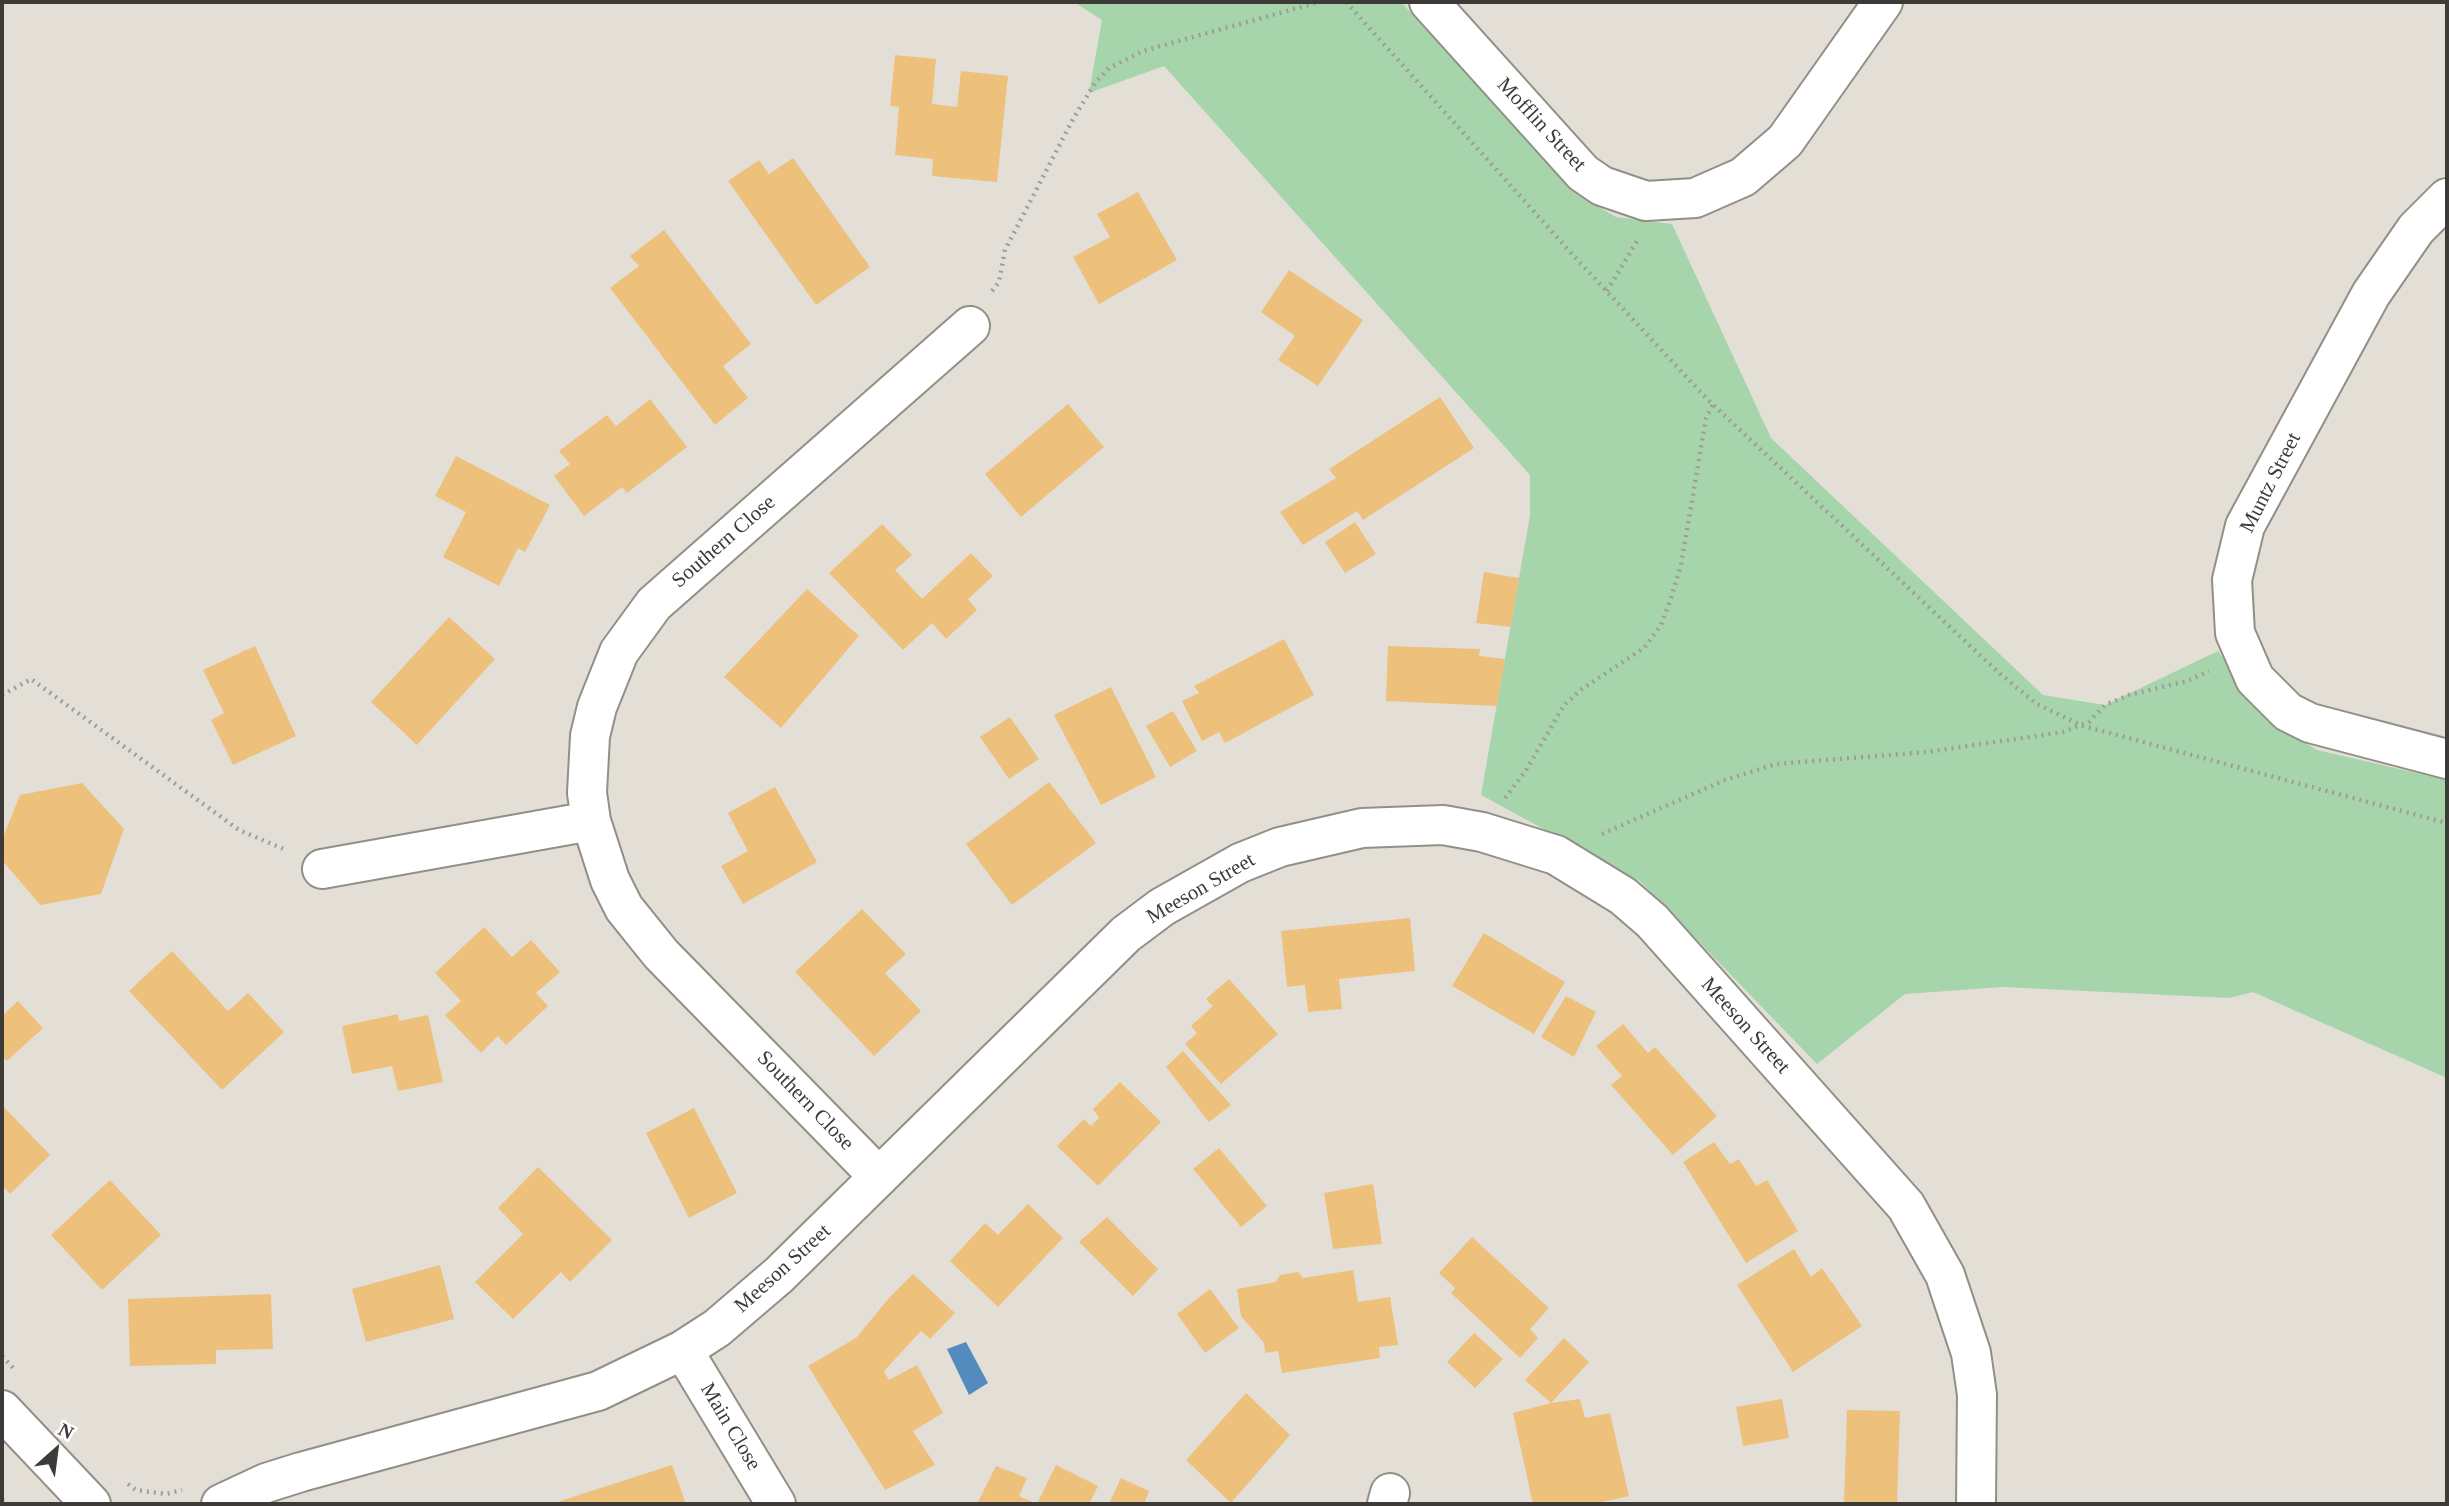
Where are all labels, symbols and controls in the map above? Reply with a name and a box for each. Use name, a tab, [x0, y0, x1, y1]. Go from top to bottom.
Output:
street label: Mofflin Street	[1491, 73, 1591, 177]
street label: Muntz Street	[2235, 429, 2307, 537]
street label: Southern Close	[667, 490, 781, 594]
street label: Meeson Street	[1142, 848, 1260, 930]
street label: Meeson Street	[1695, 973, 1795, 1079]
street label: Southern Close	[751, 1046, 859, 1156]
street label: Meeson Street	[730, 1219, 836, 1319]
street label: Main Close	[694, 1379, 766, 1475]
north arrow	[21, 1415, 91, 1485]
text: N	[55, 1419, 77, 1444]

